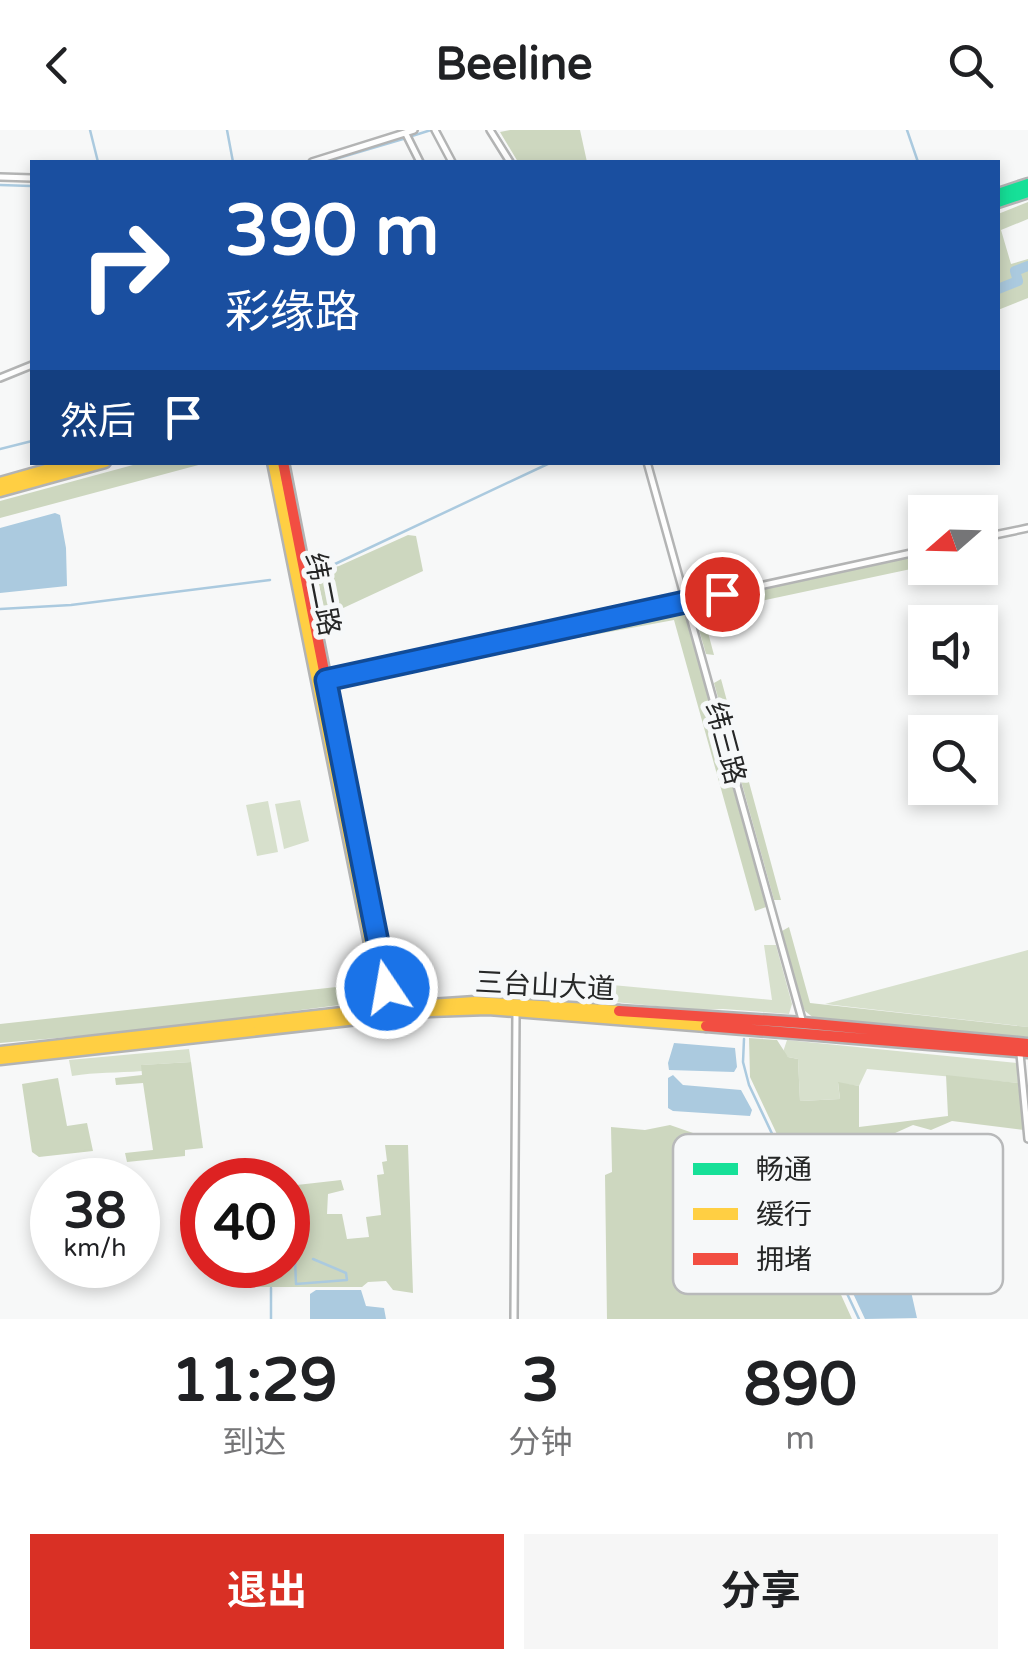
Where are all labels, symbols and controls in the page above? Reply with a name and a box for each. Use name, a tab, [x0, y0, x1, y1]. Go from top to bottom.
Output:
icon: back	[30, 38, 85, 93]
text: Beeline	[435, 38, 593, 92]
icon: search	[943, 38, 998, 93]
text: 390 m	[225, 190, 439, 274]
icon: right	[60, 200, 190, 330]
text: 彩缘路	[225, 286, 360, 340]
icon: arrive	[156, 390, 211, 445]
text: 然后	[60, 399, 136, 445]
north arrow	[908, 495, 998, 585]
map controls	[908, 495, 998, 805]
street label: 纬二路	[297, 550, 347, 639]
pin	[680, 552, 765, 637]
icon: arrive	[695, 567, 750, 622]
button: sound	[908, 605, 998, 695]
street label: 纬三路	[698, 698, 752, 788]
button: search	[908, 715, 998, 805]
position arrow	[335, 936, 439, 1040]
street label: 三台山大道	[474, 965, 616, 1007]
legend	[673, 1134, 1003, 1294]
text: 畅通	[756, 1153, 812, 1187]
speed limit sign: 40	[180, 1158, 310, 1288]
text: 38	[64, 1181, 126, 1241]
text: 缓行	[756, 1198, 812, 1232]
text: km/h	[64, 1233, 126, 1263]
text: 拥堵	[756, 1243, 812, 1277]
text: 11:29	[171, 1345, 337, 1417]
text: 3	[522, 1345, 559, 1417]
text: 890	[744, 1349, 857, 1421]
text: m	[786, 1420, 815, 1458]
text: 到达	[222, 1424, 286, 1462]
text: 分钟	[509, 1424, 573, 1462]
button: 退出	[30, 1534, 504, 1649]
button: 分享	[524, 1534, 998, 1649]

